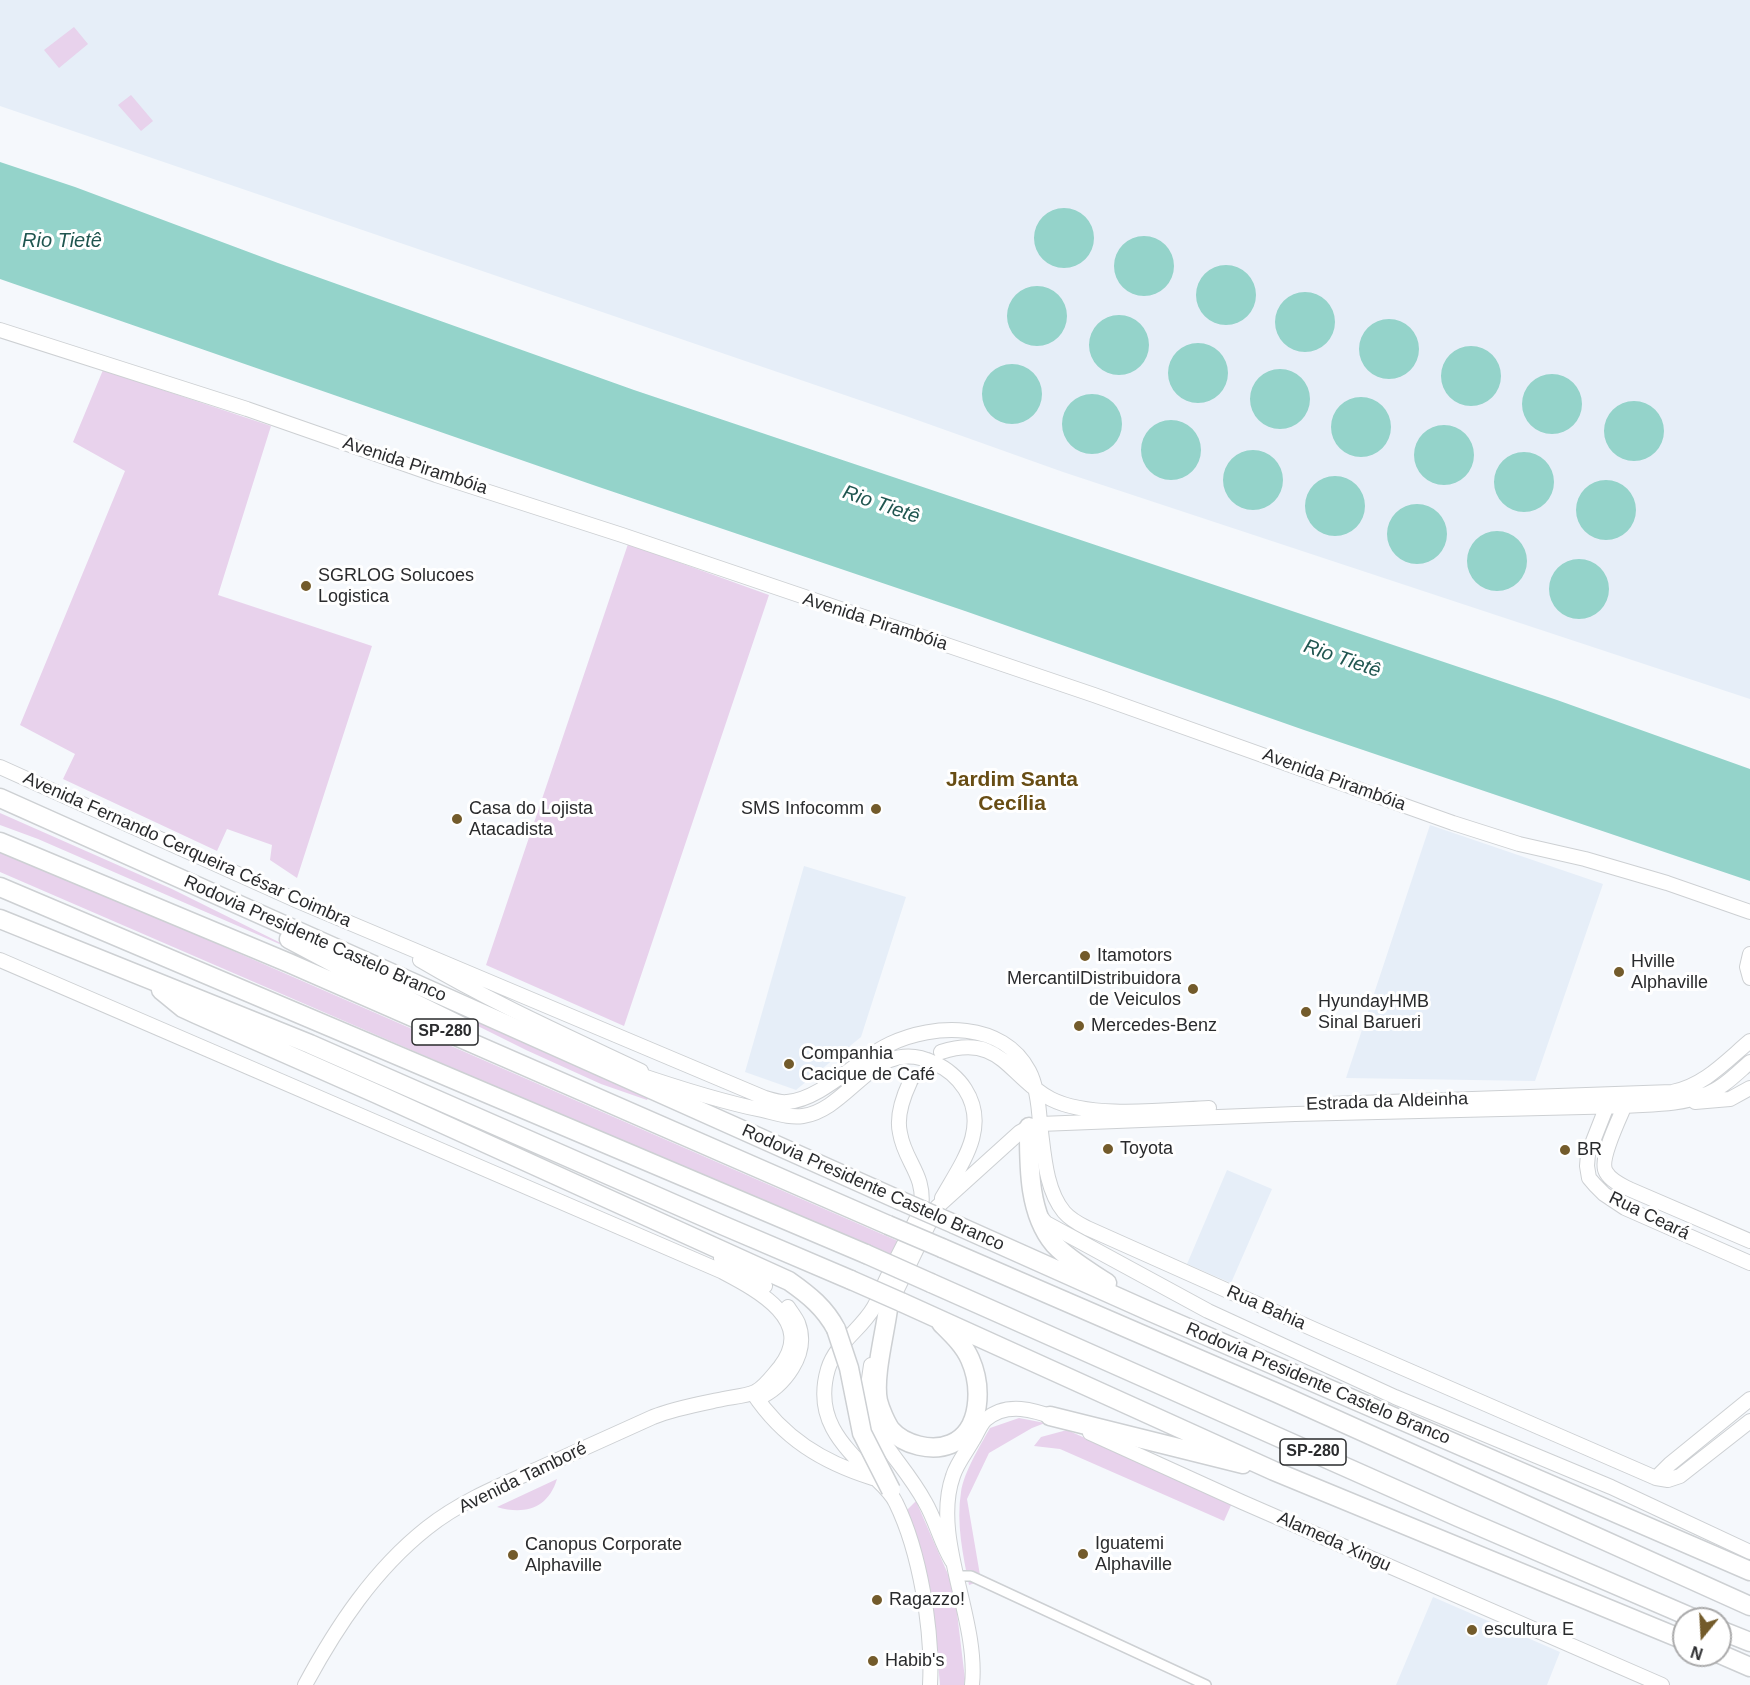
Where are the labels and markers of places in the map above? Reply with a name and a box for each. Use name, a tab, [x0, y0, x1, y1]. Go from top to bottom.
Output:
place label: SGRLOG Solucoes Logistica	[318, 565, 474, 608]
marker: SGRLOG Solucoes Logistica	[299, 579, 313, 593]
place label: Casa do Lojista Atacadista	[469, 798, 593, 840]
place label: SMS Infocomm	[741, 798, 864, 820]
marker: SMS Infocomm	[869, 802, 883, 816]
marker: Casa do Lojista Atacadista	[450, 812, 464, 826]
place label: Itamotors	[1097, 945, 1172, 967]
marker: Itamotors	[1078, 949, 1092, 963]
place label: Hville Alphaville	[1631, 951, 1708, 994]
marker: Hville Alphaville	[1612, 965, 1626, 979]
place label: MercantilDistribuidora de Veiculos	[1007, 968, 1181, 1010]
marker: MercantilDistribuidora de Veiculos	[1186, 982, 1200, 996]
place label: HyundayHMB Sinal Barueri	[1318, 991, 1429, 1034]
marker: HyundayHMB Sinal Barueri	[1299, 1005, 1313, 1019]
place label: Mercedes-Benz	[1091, 1015, 1217, 1037]
marker: Mercedes-Benz	[1072, 1019, 1086, 1033]
place label: Companhia Cacique de Café	[801, 1043, 935, 1086]
marker: Companhia Cacique de Café	[782, 1057, 796, 1071]
place label: Toyota	[1120, 1138, 1173, 1160]
place label: BR	[1577, 1139, 1602, 1161]
marker: Toyota	[1101, 1142, 1115, 1156]
marker: BR	[1558, 1143, 1572, 1157]
place label: Iguatemi Alphaville	[1095, 1533, 1172, 1576]
place label: Canopus Corporate Alphaville	[525, 1534, 682, 1576]
marker: Iguatemi Alphaville	[1076, 1547, 1090, 1561]
marker: Canopus Corporate Alphaville	[506, 1548, 520, 1562]
place label: Ragazzo!	[889, 1589, 965, 1611]
marker: Ragazzo!	[870, 1593, 884, 1607]
place label: escultura E	[1484, 1619, 1574, 1641]
marker: escultura E	[1465, 1623, 1479, 1637]
place label: Habib's	[885, 1650, 944, 1672]
marker: Habib's	[866, 1654, 880, 1668]

